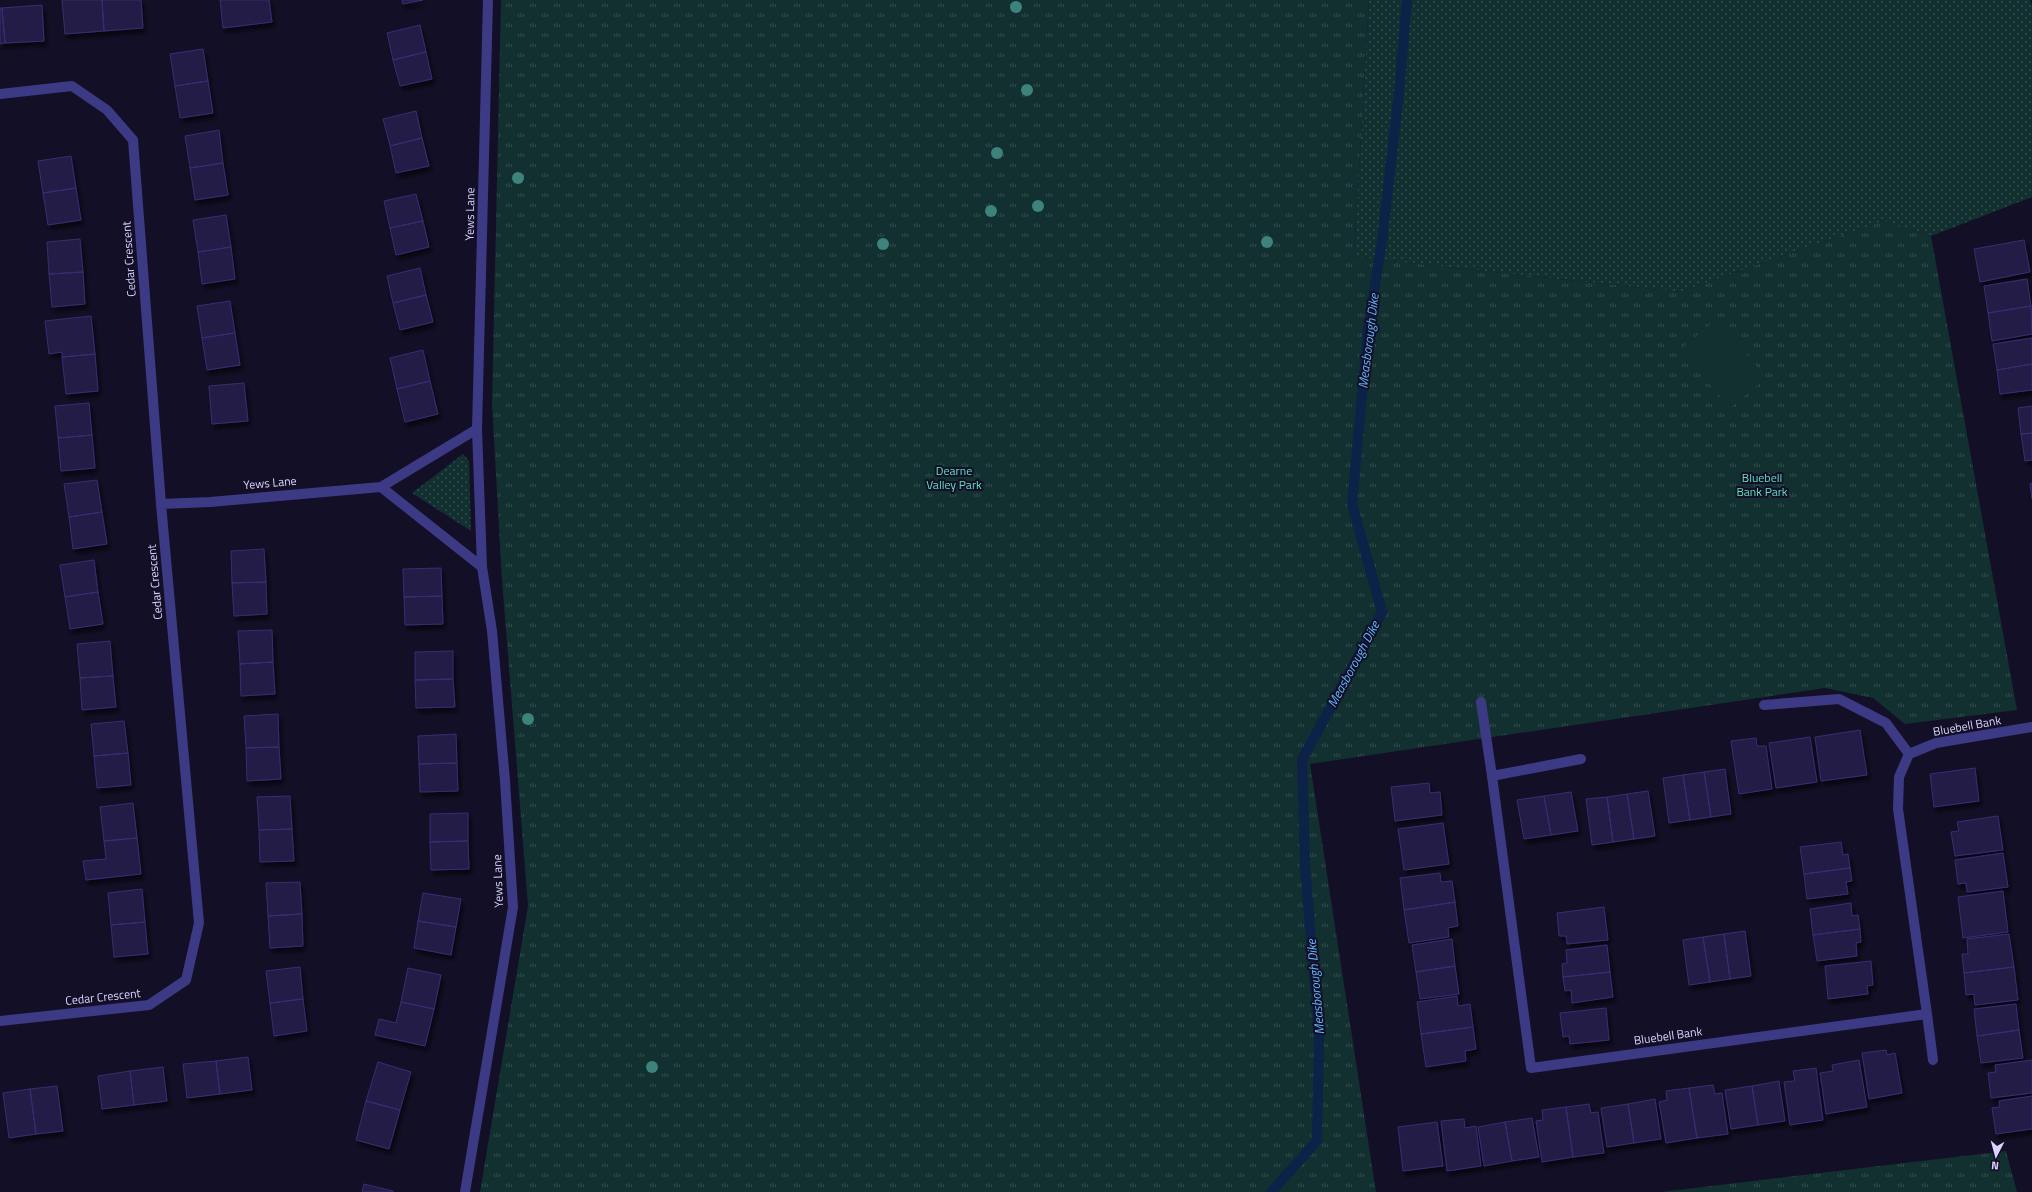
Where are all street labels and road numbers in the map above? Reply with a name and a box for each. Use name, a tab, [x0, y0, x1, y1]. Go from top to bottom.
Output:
street label: Yews Lane	[460, 187, 479, 241]
street label: Cedar Crescent	[116, 220, 141, 297]
street label: Yews Lane	[243, 471, 297, 494]
street label: Cedar Crescent	[142, 543, 167, 621]
street label: Bluebell Bank	[1931, 710, 2003, 741]
street label: Yews Lane	[487, 854, 508, 908]
street label: Cedar Crescent	[64, 983, 142, 1010]
street label: Bluebell Bank	[1633, 1021, 1704, 1050]

